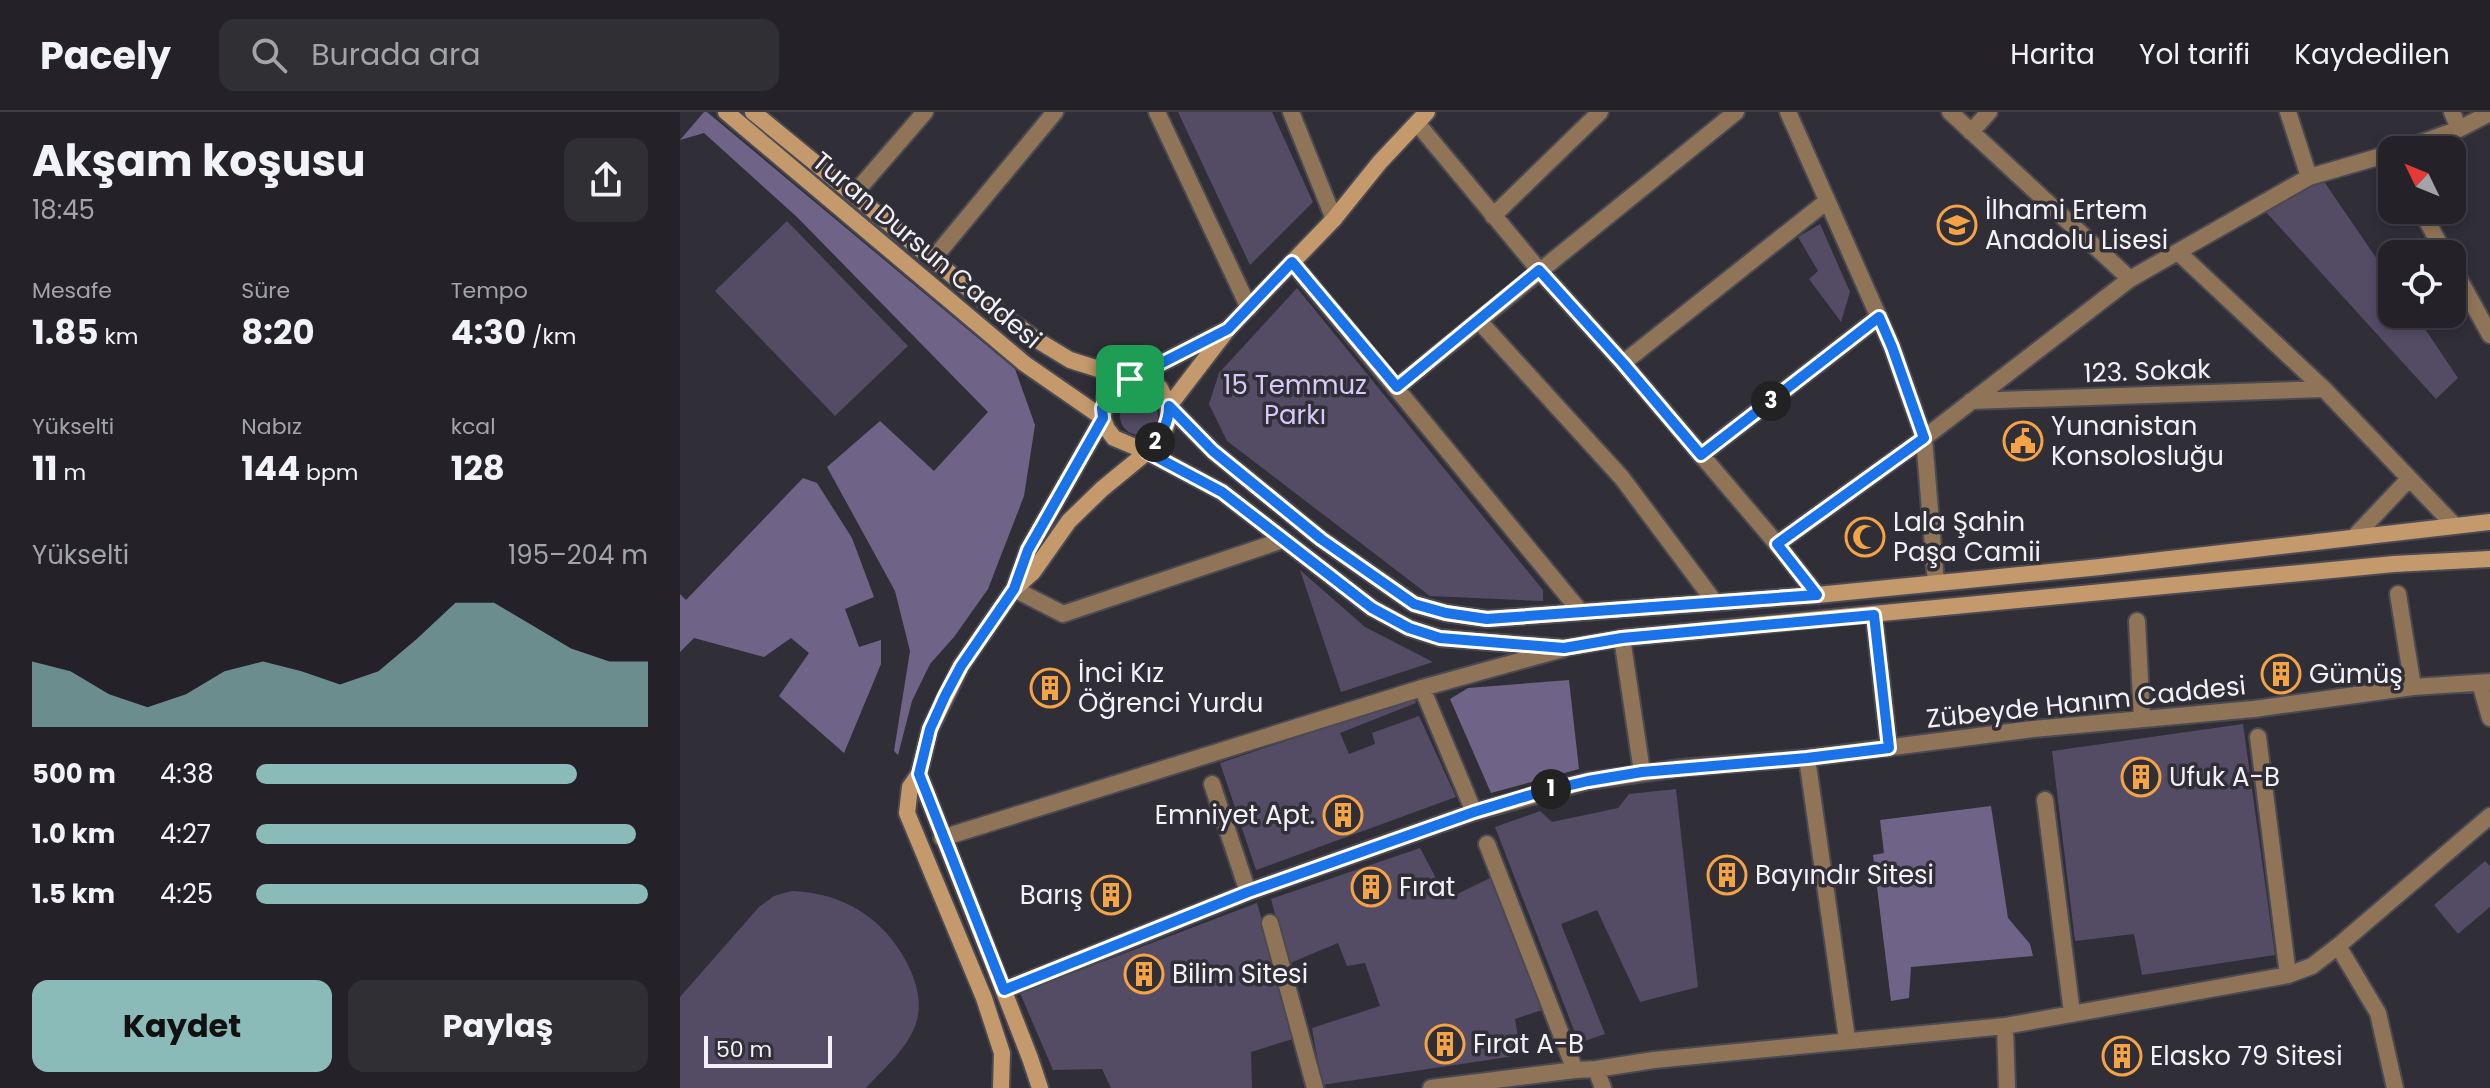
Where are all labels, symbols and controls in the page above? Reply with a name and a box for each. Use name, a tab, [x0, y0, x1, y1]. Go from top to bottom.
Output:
search box	[219, 19, 779, 91]
text: Pacely	[40, 29, 171, 82]
icon: search	[247, 33, 291, 77]
text: Burada ara	[311, 33, 481, 76]
text: Harita	[2010, 35, 2095, 74]
text: Yol tarifi	[2139, 35, 2250, 74]
text: Kaydedilen	[2294, 35, 2450, 74]
text: Akşam koşusu	[32, 130, 366, 191]
north arrow	[2378, 136, 2466, 224]
map controls	[2378, 136, 2466, 328]
button: share	[564, 138, 648, 222]
street label: Turan Dursun Caddesi	[805, 143, 1049, 357]
text: 18:45	[32, 192, 95, 228]
place label: İlhami Ertem Anadolu Lisesi	[1985, 192, 2168, 258]
school or university icon: İlhami Ertem Anadolu Lisesi	[1936, 204, 1978, 246]
button: locate	[2378, 240, 2466, 328]
text: Mesafe	[32, 275, 112, 306]
text: Süre	[241, 275, 290, 306]
text: Tempo	[451, 275, 528, 306]
text: 1.85	[32, 308, 99, 356]
text: 8:20	[241, 308, 315, 356]
text: 4:30	[451, 308, 526, 356]
text: km	[99, 321, 138, 352]
text: /km	[526, 321, 576, 352]
pin	[1096, 345, 1164, 413]
street label: 123. Sokak	[2083, 351, 2212, 391]
icon: arrive	[1108, 357, 1152, 401]
park label: 15 Temmuz Parkı	[1223, 367, 1367, 433]
pin: 3	[1751, 381, 1791, 421]
text: 3	[1764, 385, 1778, 416]
place label: Yunanistan Konsolosluğu	[2051, 408, 2224, 474]
text: Yükselti	[32, 411, 114, 442]
text: Nabız	[241, 411, 302, 442]
text: kcal	[451, 411, 496, 442]
public building icon: Yunanistan Konsolosluğu	[2002, 420, 2044, 462]
pin: 2	[1135, 422, 1175, 462]
text: 2	[1149, 426, 1161, 457]
text: 11	[32, 444, 58, 492]
text: 144	[241, 444, 300, 492]
text: 128	[451, 444, 505, 492]
text: m	[58, 457, 86, 488]
text: bpm	[300, 457, 358, 488]
place label: Lala Şahin Paşa Camii	[1893, 504, 2041, 570]
mosque icon: Lala Şahin Paşa Camii	[1844, 516, 1886, 558]
text: Yükselti	[32, 537, 129, 573]
text: 195–204 m	[508, 537, 648, 573]
building icon: Gümüş	[2260, 653, 2302, 695]
place label: İnci Kız Öğrenci Yurdu	[1078, 655, 1263, 721]
place label: Gümüş	[2309, 656, 2403, 692]
building icon: İnci Kız Öğrenci Yurdu	[1029, 667, 1071, 709]
street label: Zübeyde Hanım Caddesi	[1925, 667, 2247, 737]
text: 500 m	[32, 756, 116, 792]
text: 4:38	[160, 756, 214, 792]
building icon: Ufuk A-B	[2120, 756, 2162, 798]
place label: Ufuk A-B	[2169, 759, 2280, 795]
pin: 1	[1531, 769, 1571, 809]
text: 1	[1547, 773, 1555, 804]
building icon: Emniyet Apt.	[1322, 794, 1364, 836]
place label: Emniyet Apt.	[1155, 797, 1315, 833]
text: 1.0 km	[32, 816, 115, 852]
text: 4:27	[160, 816, 211, 852]
building icon: Bayındır Sitesi	[1706, 854, 1748, 896]
place label: Bayındır Sitesi	[1755, 857, 1934, 893]
building icon: Fırat	[1350, 866, 1392, 908]
place label: Fırat	[1399, 869, 1455, 905]
building icon: Barış	[1090, 874, 1132, 916]
text: 1.5 km	[32, 876, 115, 912]
text: 4:25	[160, 876, 213, 912]
place label: Barış	[1020, 877, 1083, 913]
building icon: Bilim Sitesi	[1123, 953, 1165, 995]
place label: Bilim Sitesi	[1172, 956, 1308, 992]
button: Kaydet	[32, 980, 332, 1072]
button: Paylaş	[348, 980, 648, 1072]
building icon: Fırat A-B	[1424, 1023, 1466, 1065]
place label: Fırat A-B	[1473, 1026, 1584, 1062]
scale bar	[704, 1032, 832, 1068]
text: 50 m	[716, 1034, 772, 1065]
building icon: Elasko 79 Sitesi	[2101, 1035, 2143, 1077]
place label: Elasko 79 Sitesi	[2150, 1038, 2343, 1074]

